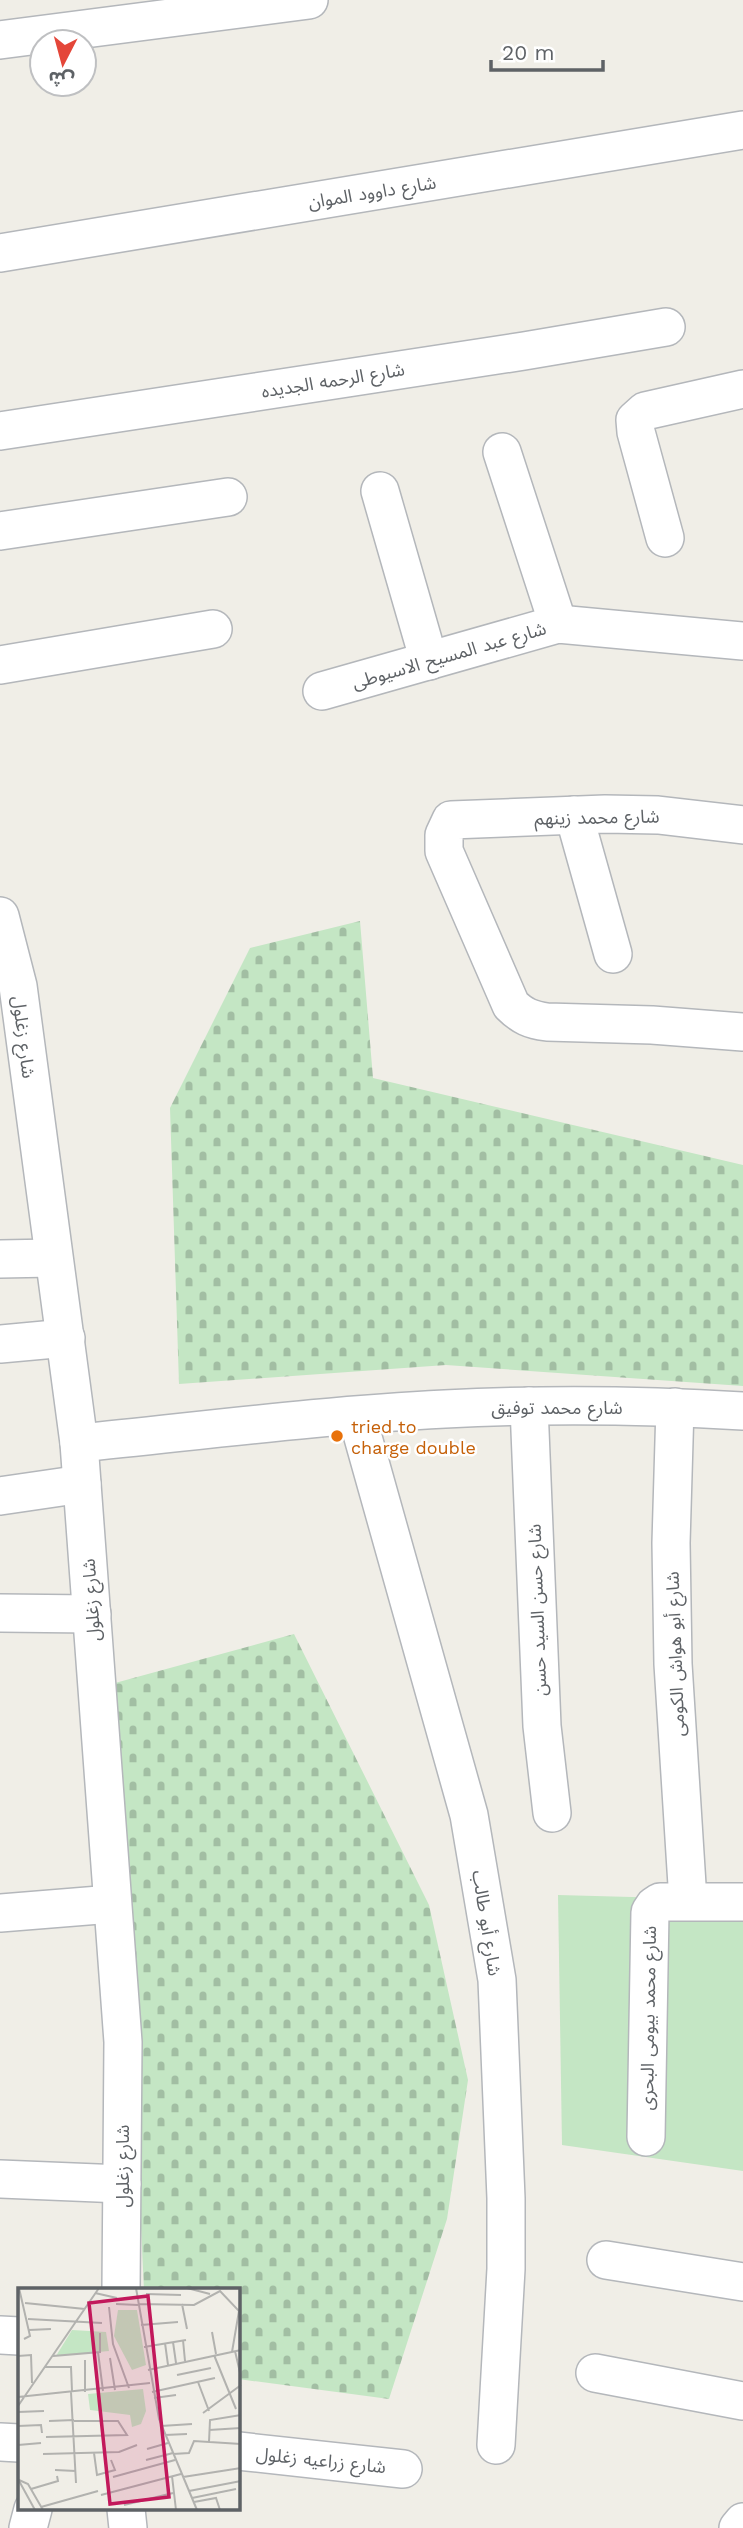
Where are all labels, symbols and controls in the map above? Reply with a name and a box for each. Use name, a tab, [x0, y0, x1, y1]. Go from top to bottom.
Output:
north arrow	[28, 28, 98, 98]
scale bar	[491, 28, 603, 72]
text: 20 m	[502, 40, 554, 65]
text: ش	[47, 67, 75, 92]
street label: شارع داوود الموان	[306, 172, 438, 216]
street label: شارع الرحمه الجديده	[260, 358, 407, 406]
street label: شارع عبد المسيح الاسيوطى	[350, 617, 550, 697]
street label: شارع محمد زينهم	[534, 805, 660, 833]
street label: شارع زغلول	[5, 995, 39, 1080]
street label: شارع محمد توفيق	[491, 1397, 623, 1422]
place label: tried to charge double	[351, 1416, 476, 1458]
marker: tried to charge double	[329, 1428, 345, 1444]
street label: شارع حسن السيد حسن	[524, 1523, 554, 1696]
street label: شارع زغلول	[78, 1558, 108, 1642]
street label: شارع أبو هواش الكومى	[661, 1571, 692, 1737]
street label: شارع أبو طالب	[464, 1869, 506, 1978]
street label: شارع محمد بيومى البحرى	[636, 1926, 664, 2111]
street label: شارع زغلول	[112, 2125, 137, 2207]
inset map	[18, 2288, 240, 2510]
street label: شارع زراعيه زغلول	[255, 2443, 387, 2481]

